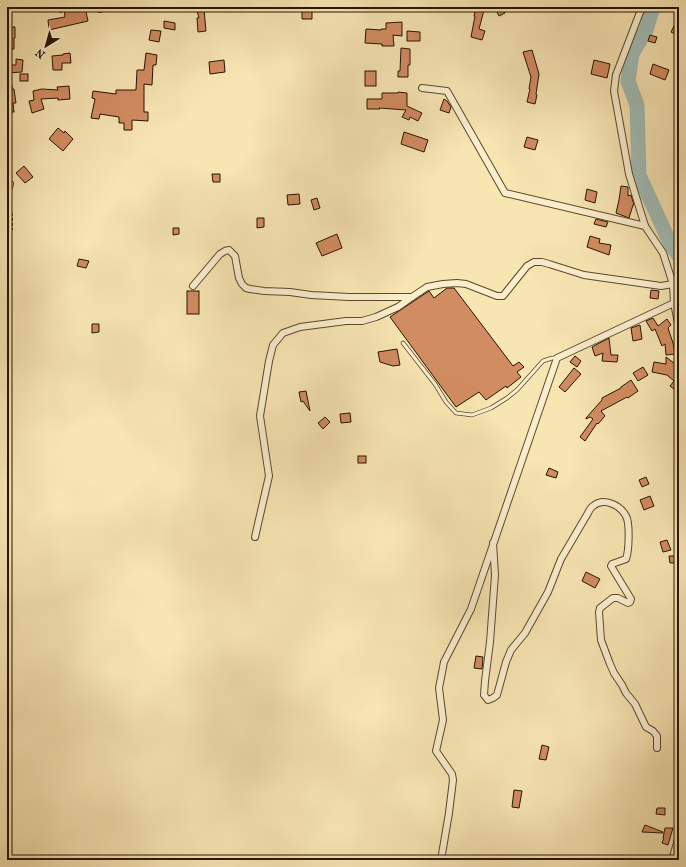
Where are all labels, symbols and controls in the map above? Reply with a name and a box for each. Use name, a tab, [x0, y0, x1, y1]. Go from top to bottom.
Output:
north arrow	[26, 26, 66, 66]
text: N	[33, 45, 48, 61]

